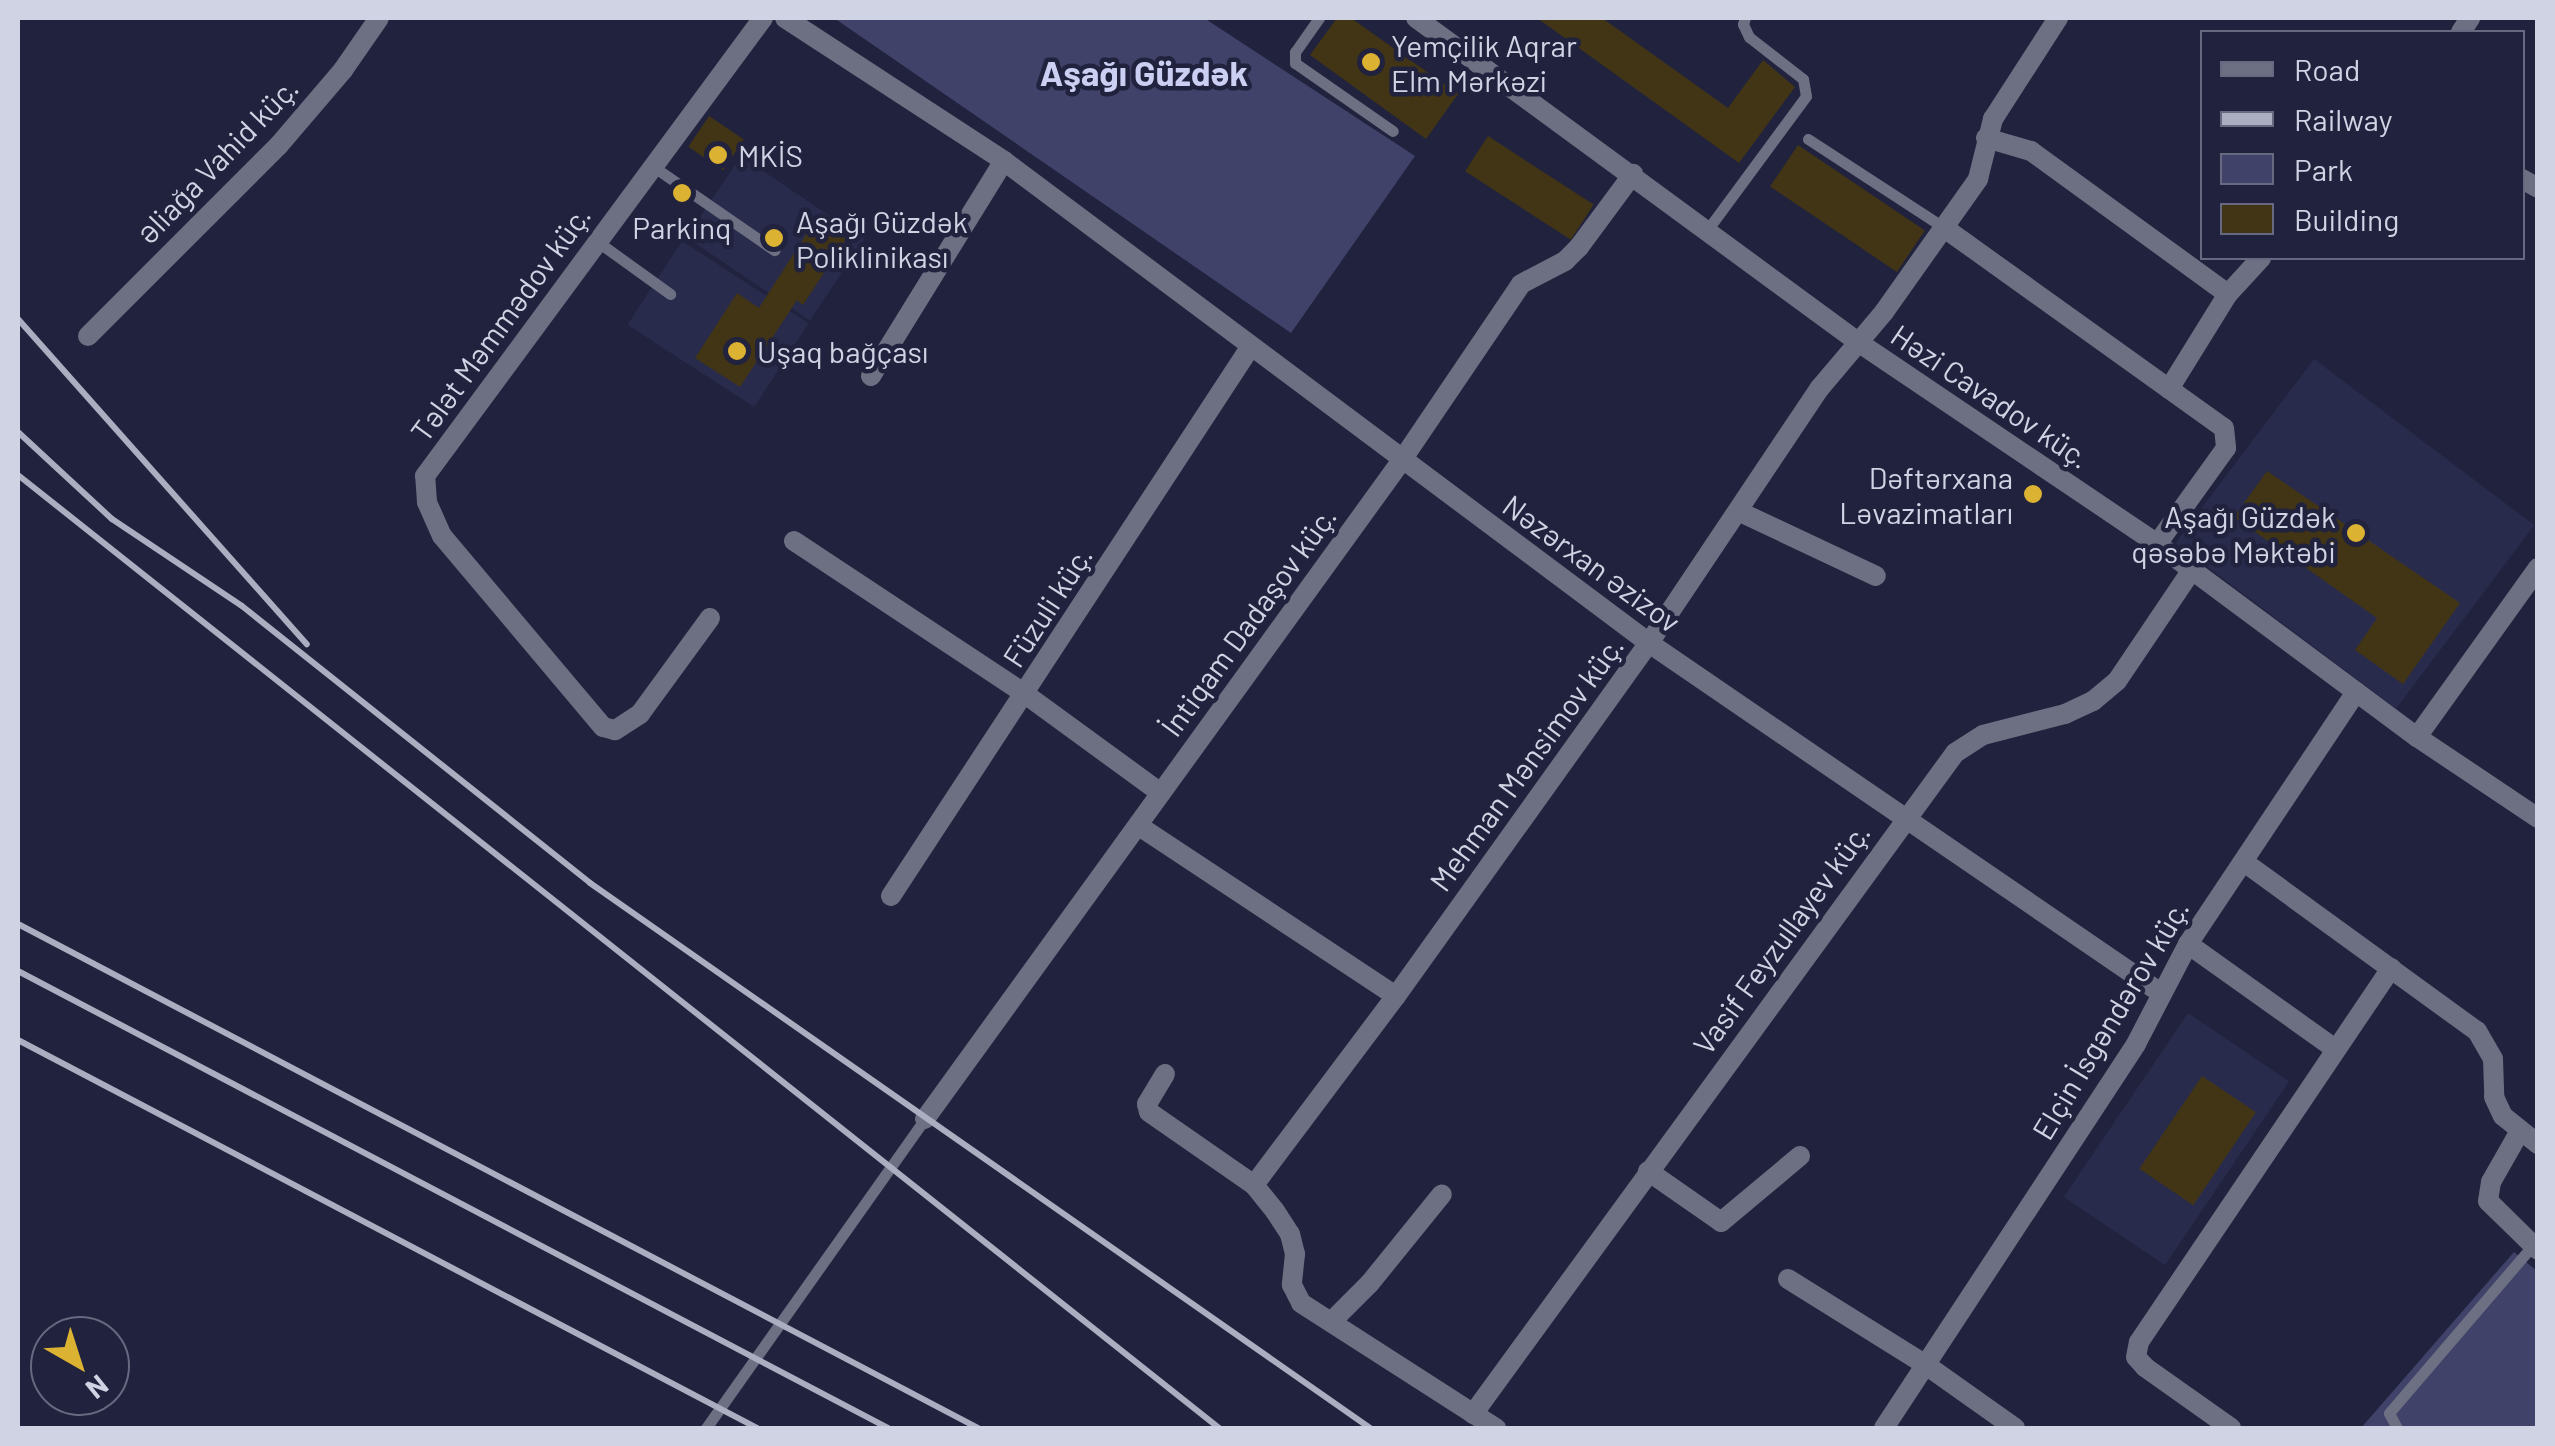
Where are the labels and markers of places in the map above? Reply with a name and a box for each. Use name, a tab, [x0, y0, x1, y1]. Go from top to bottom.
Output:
place label: Yemçilik Aqrar Elm Mərkəzi	[1391, 27, 1577, 98]
marker: Yemçilik Aqrar Elm Mərkəzi	[1360, 51, 1382, 73]
place label: MKİS	[738, 137, 803, 173]
marker: MKİS	[707, 144, 729, 166]
marker: Parkinq	[671, 182, 693, 204]
place label: Aşağı Güzdək Poliklinikası	[796, 203, 968, 274]
place label: Parkinq	[632, 209, 732, 245]
marker: Aşağı Güzdək Poliklinikası	[761, 225, 787, 251]
place label: Uşaq bağçası	[757, 333, 928, 369]
marker: Uşaq bağçası	[726, 340, 748, 362]
place label: Dəftərxana Ləvazimatları	[1839, 459, 2013, 530]
marker: Dəftərxana Ləvazimatları	[2022, 483, 2044, 505]
place label: Aşağı Güzdək qəsəbə Məktəbi	[2131, 498, 2336, 568]
marker: Aşağı Güzdək qəsəbə Məktəbi	[2345, 522, 2367, 544]

